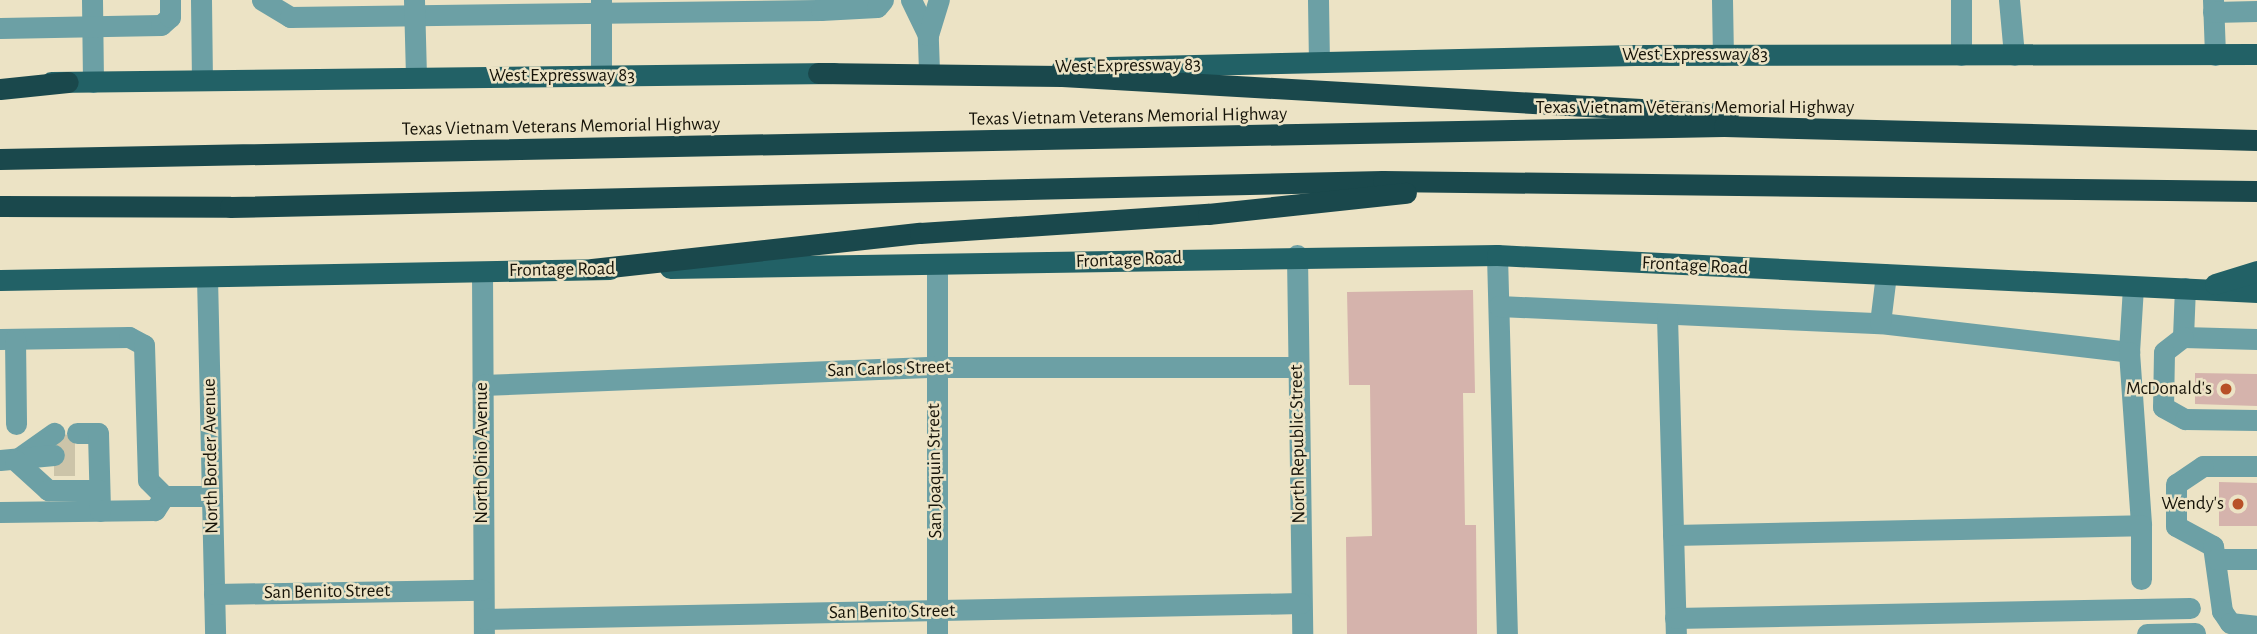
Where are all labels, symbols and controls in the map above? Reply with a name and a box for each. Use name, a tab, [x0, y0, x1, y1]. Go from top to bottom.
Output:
street label: West Expressway 83	[1622, 44, 1768, 66]
street label: West Expressway 83	[1055, 53, 1201, 79]
street label: West Expressway 83	[489, 65, 635, 87]
street label: Texas Vietnam Veterans Memorial Highway	[1536, 97, 1854, 119]
street label: Texas Vietnam Veterans Memorial Highway	[968, 103, 1288, 131]
street label: Texas Vietnam Veterans Memorial Highway	[401, 113, 721, 141]
street label: Frontage Road	[1075, 247, 1183, 273]
street label: Frontage Road	[1641, 252, 1749, 280]
street label: Frontage Road	[509, 258, 615, 282]
street label: San Carlos Street	[827, 355, 951, 383]
street label: North Republic Street	[1285, 364, 1311, 524]
street label: North Border Avenue	[198, 378, 224, 534]
place label: McDonald's	[2126, 378, 2212, 400]
marker: McDonald's	[2218, 381, 2234, 397]
street label: North Ohio Avenue	[471, 382, 493, 524]
street label: San Joaquin Street	[922, 403, 948, 539]
place label: Wendy's	[2161, 493, 2224, 515]
marker: Wendy's	[2230, 496, 2246, 512]
street label: San Benito Street	[264, 579, 390, 605]
street label: San Benito Street	[829, 599, 955, 625]

